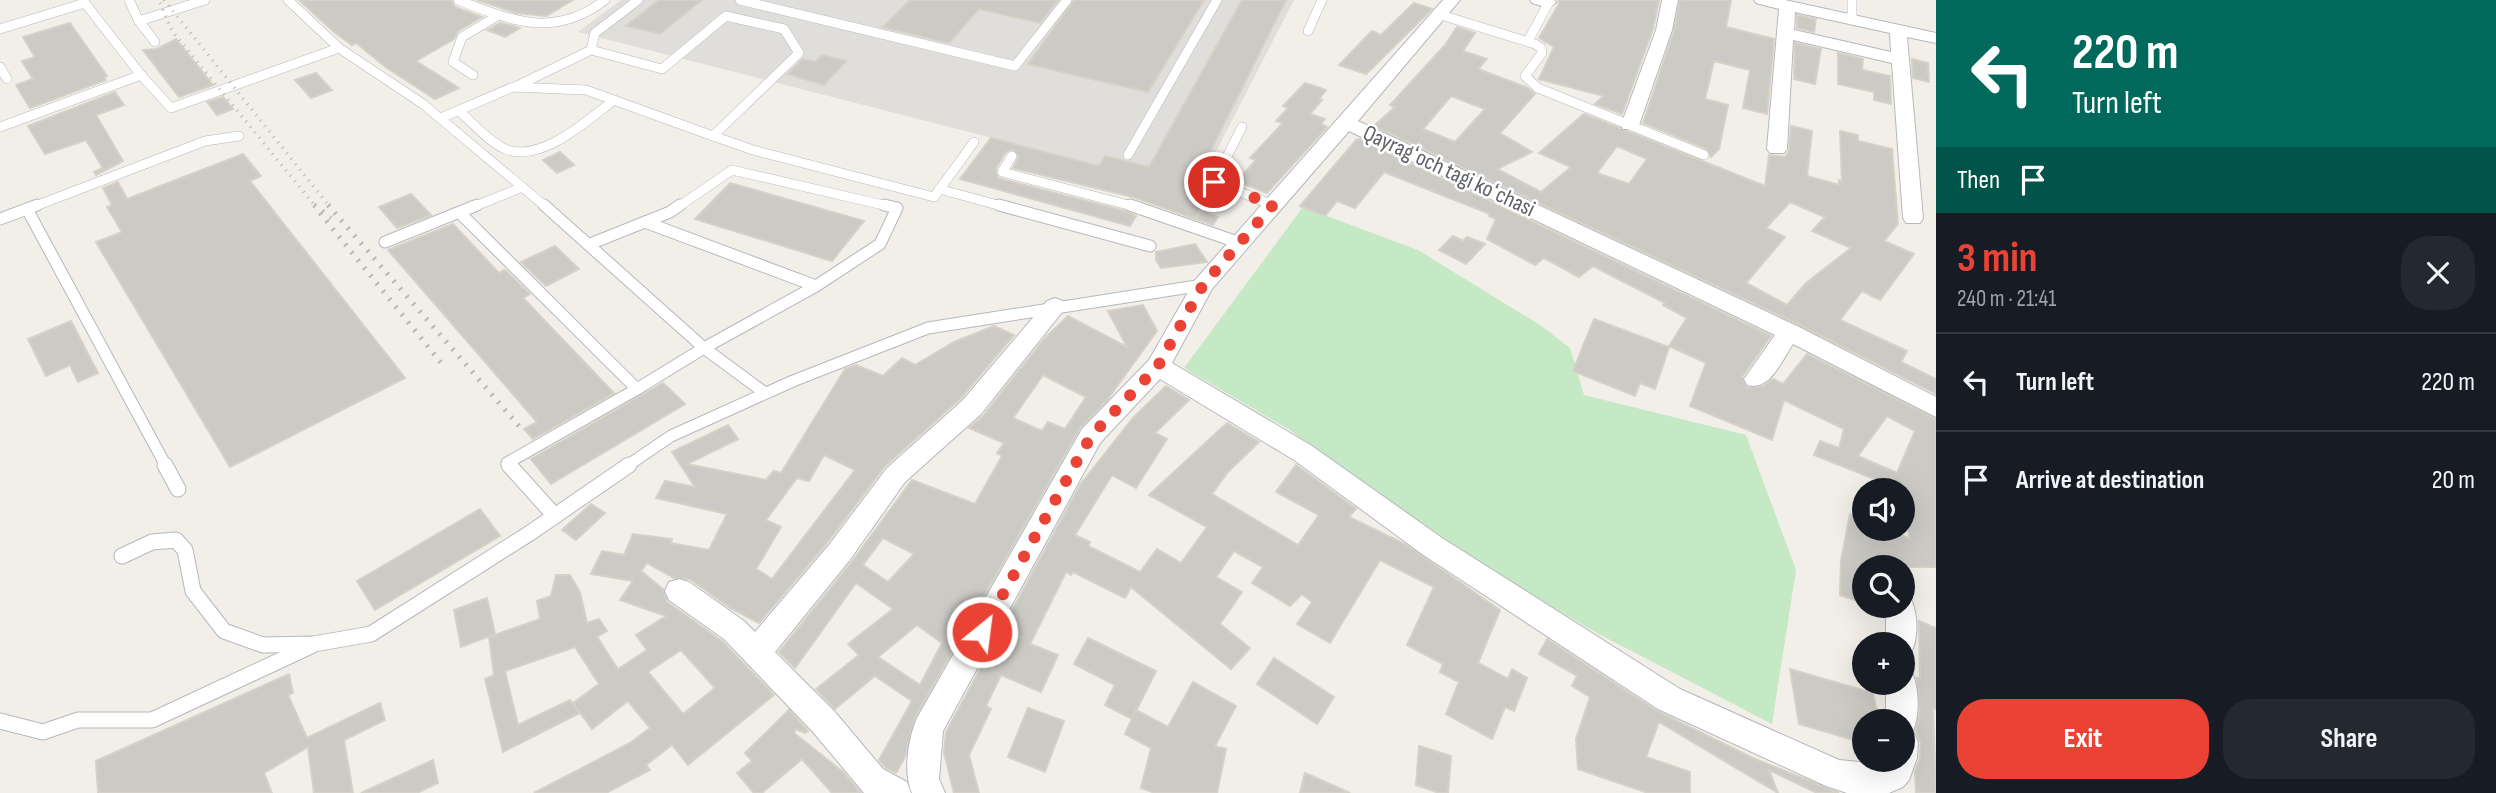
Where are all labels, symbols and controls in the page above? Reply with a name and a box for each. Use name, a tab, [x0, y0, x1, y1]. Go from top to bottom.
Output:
text: 220 m	[2072, 24, 2178, 83]
icon: left	[1957, 28, 2048, 119]
text: Turn left	[2072, 84, 2162, 123]
street label: Qayragʻoch tagi koʻchasi	[1359, 119, 1539, 223]
pin	[1184, 152, 1244, 212]
icon: arrive	[2014, 161, 2052, 199]
icon: arrive	[1195, 163, 1233, 201]
text: Then	[1957, 165, 2000, 196]
text: 3 min	[1957, 233, 2037, 284]
button: close	[2401, 236, 2475, 310]
text: 240 m · 21:41	[1957, 285, 2056, 313]
icon: left	[1957, 363, 1995, 401]
text: Turn left	[2016, 367, 2094, 398]
text: 220 m	[2421, 367, 2475, 398]
icon: arrive	[1957, 461, 1995, 499]
text: Arrive at destination	[2016, 465, 2204, 496]
text: 20 m	[2432, 465, 2475, 496]
map controls	[1852, 478, 1915, 772]
button: sound	[1852, 478, 1915, 541]
button: search	[1852, 555, 1915, 618]
position arrow	[945, 595, 1019, 669]
button: +	[1852, 632, 1915, 695]
button: Exit	[1957, 699, 2209, 779]
button: Share	[2223, 699, 2475, 779]
button: −	[1852, 709, 1915, 772]

